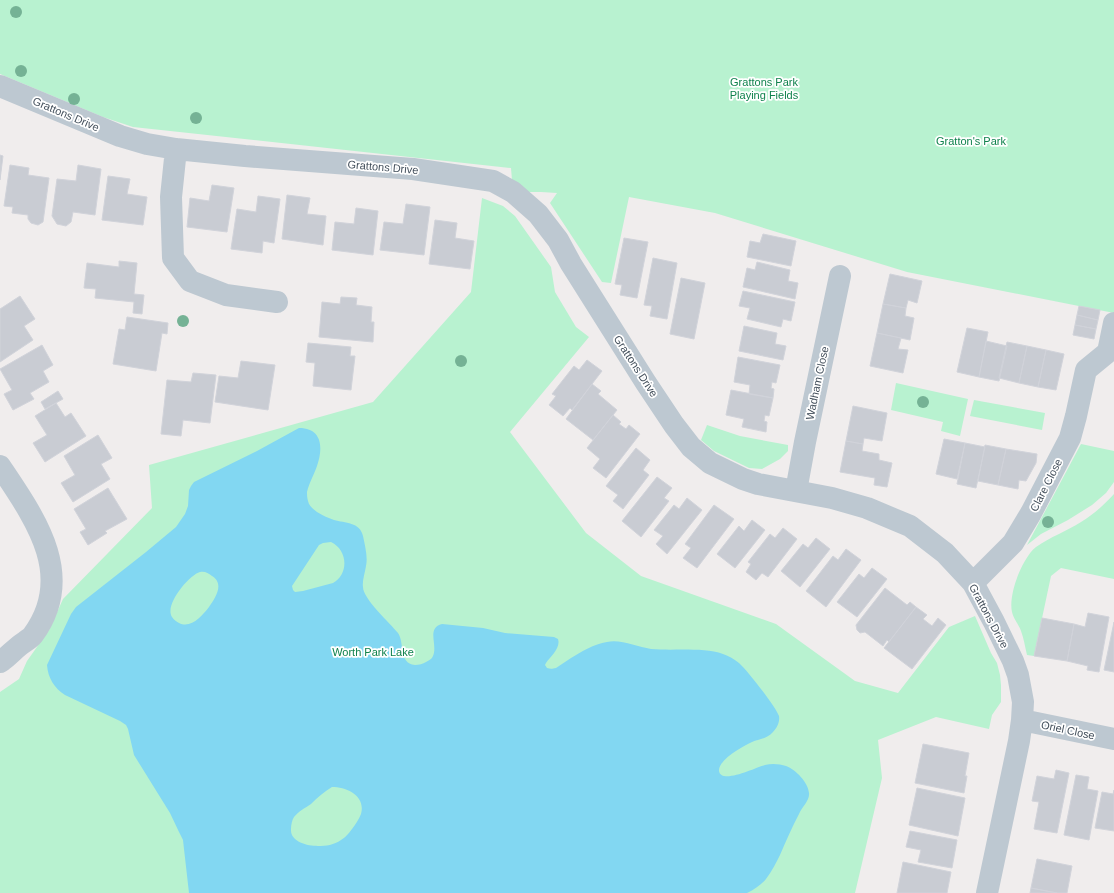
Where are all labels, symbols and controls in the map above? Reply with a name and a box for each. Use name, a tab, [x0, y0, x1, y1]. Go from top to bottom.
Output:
park label: Grattons Park Playing Fields	[730, 76, 799, 101]
street label: Grattons Drive	[31, 95, 101, 133]
park label: Gratton's Park	[936, 135, 1006, 147]
street label: Grattons Drive	[347, 158, 419, 176]
street label: Grattons Drive	[612, 333, 660, 399]
street label: Wadham Close	[803, 345, 831, 421]
street label: Clare Close	[1028, 457, 1064, 513]
street label: Grattons Drive	[967, 582, 1011, 650]
park label: Worth Park Lake	[332, 646, 414, 658]
street label: Oriel Close	[1040, 718, 1096, 742]

